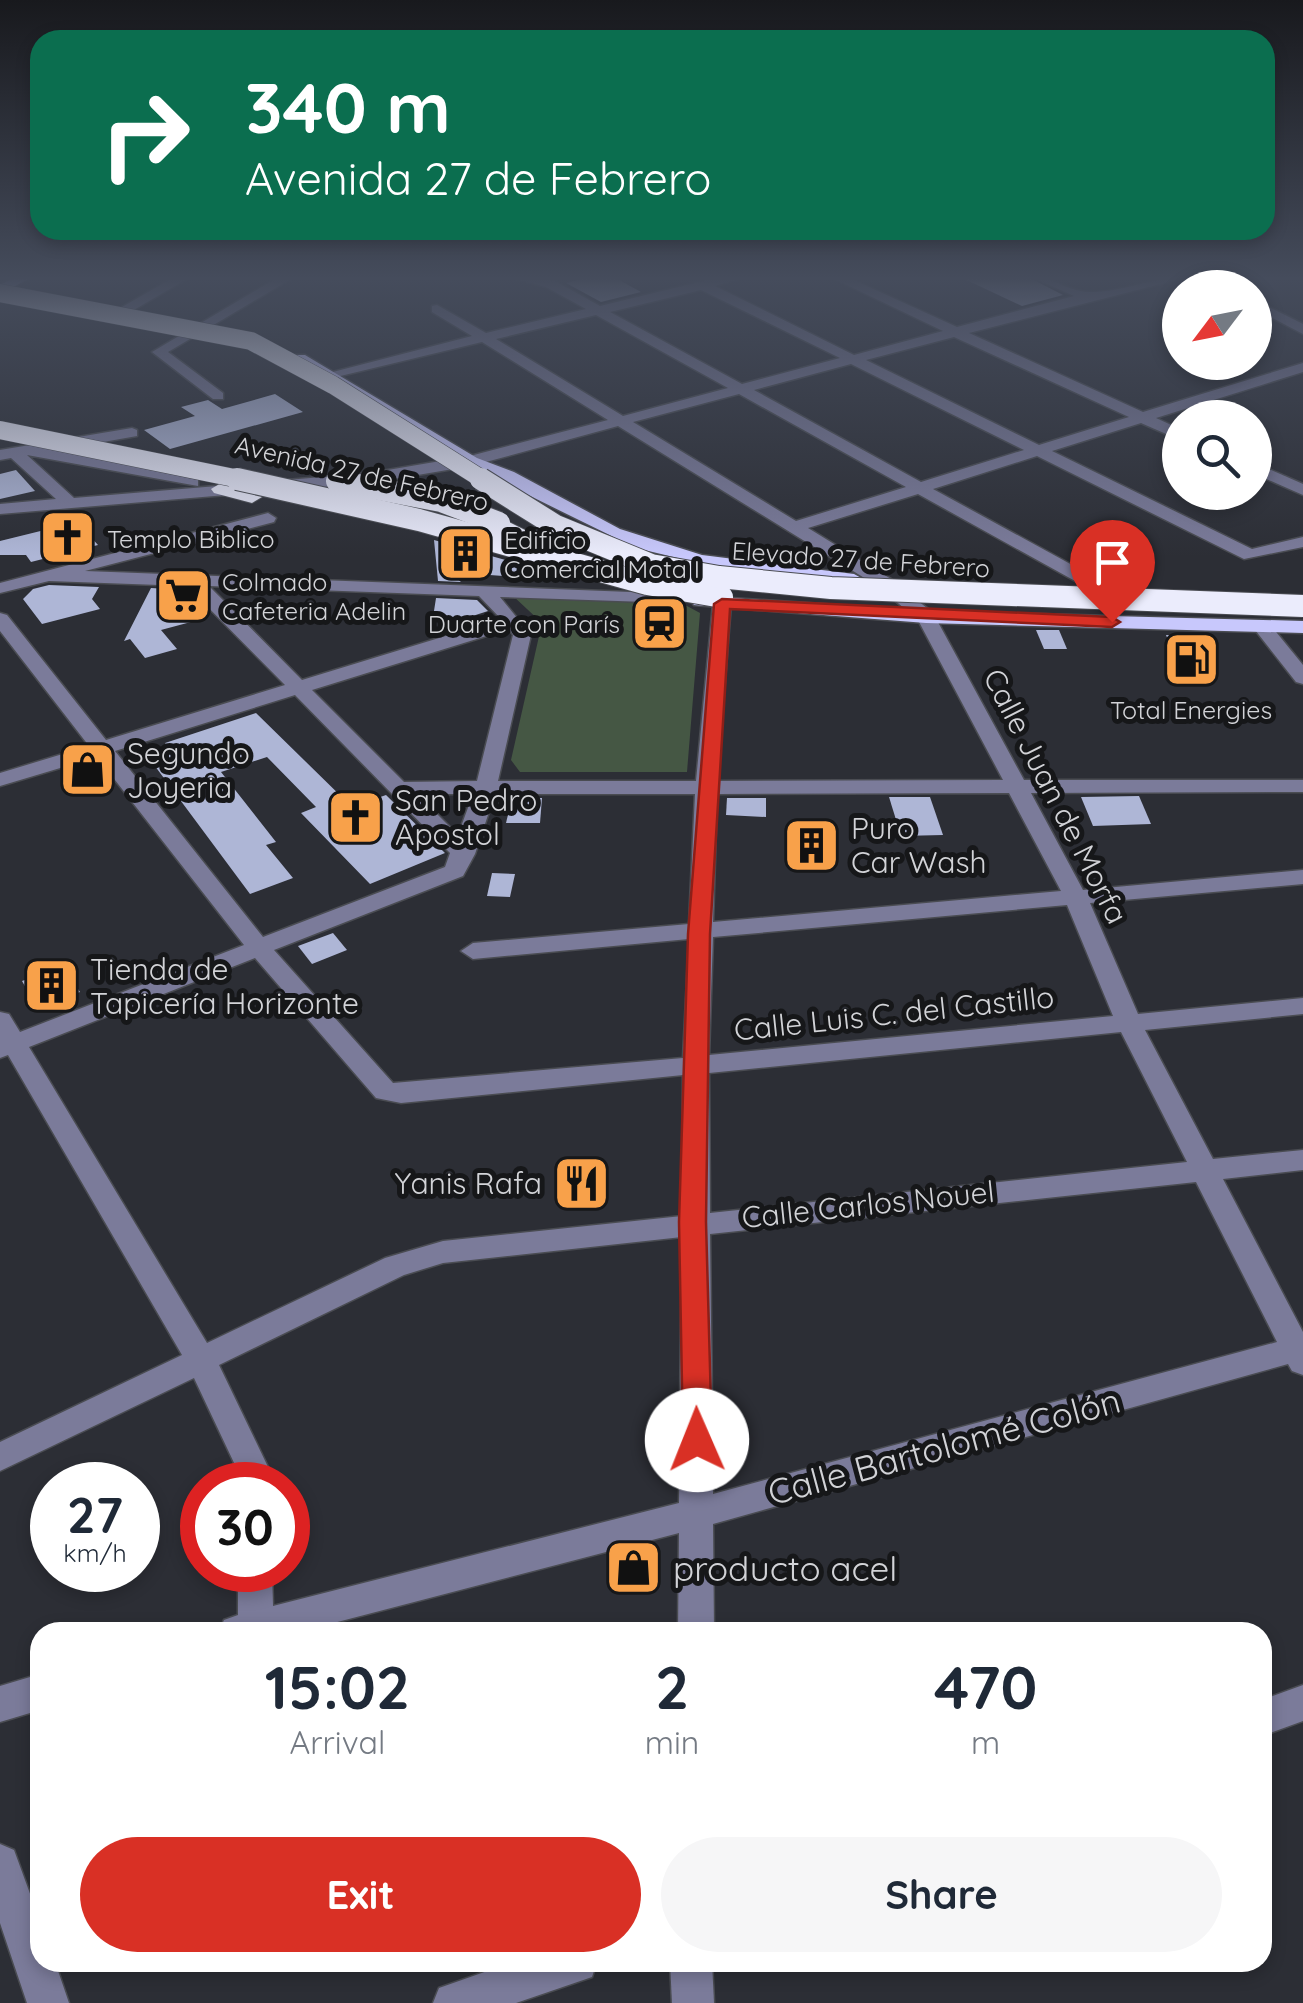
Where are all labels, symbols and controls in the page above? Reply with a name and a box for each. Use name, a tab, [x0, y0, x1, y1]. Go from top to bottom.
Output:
text: 340 m	[245, 63, 451, 151]
icon: right	[80, 70, 210, 200]
text: Avenida 27 de Febrero	[245, 150, 712, 206]
north arrow	[1162, 270, 1272, 380]
map controls	[1162, 270, 1272, 510]
button: search	[1162, 400, 1272, 510]
street label: Avenida 27 de Febrero	[232, 429, 492, 517]
church icon: Templo Biblico	[38, 508, 98, 568]
pin	[1070, 520, 1155, 623]
place label: Templo Biblico	[107, 523, 275, 554]
building icon: Edificio Comercial Mota I	[435, 523, 495, 583]
place label: Edificio Comercial Mota I	[504, 524, 700, 584]
street label: Elevado 27 de Febrero	[731, 535, 991, 583]
icon: arrive	[1085, 535, 1140, 590]
supermarket icon: Colmado Cafeteria Adelin	[153, 565, 213, 625]
place label: Colmado Cafeteria Adelin	[222, 566, 406, 626]
station icon: Duarte con París	[629, 593, 689, 653]
place label: Duarte con París	[428, 608, 620, 639]
fuel station icon: Total Energies	[1161, 630, 1221, 690]
street label: Calle Juan de Morfa	[975, 662, 1137, 930]
place label: Total Energies	[1110, 694, 1272, 725]
place label: Segundo Joyeria	[127, 734, 250, 806]
shop icon: Segundo Joyeria	[58, 740, 118, 800]
place label: San Pedro Apostol	[395, 781, 537, 853]
church icon: San Pedro Apostol	[326, 787, 386, 847]
place label: Puro Car Wash	[851, 809, 987, 881]
building icon: Puro Car Wash	[782, 815, 842, 875]
place label: Tienda de Tapicería Horizonte	[90, 950, 359, 1022]
building icon: Tienda de Tapicería Horizonte	[21, 956, 81, 1016]
street label: Calle Luis C. del Castillo	[732, 977, 1056, 1049]
restaurant icon: Yanis Rafa	[551, 1153, 611, 1213]
place label: Yanis Rafa	[395, 1164, 542, 1202]
street label: Calle Carlos Nouel	[740, 1172, 996, 1236]
street label: Calle Bartolomé Colón	[763, 1378, 1125, 1514]
position arrow	[645, 1388, 749, 1492]
speed limit sign: 30	[180, 1462, 310, 1592]
text: 27	[67, 1483, 123, 1546]
text: km/h	[63, 1537, 127, 1568]
shop icon: producto acel	[604, 1538, 664, 1598]
place label: producto acel	[673, 1546, 897, 1590]
text: 15:02	[265, 1649, 410, 1724]
text: 2	[655, 1649, 689, 1724]
text: 470	[934, 1649, 1037, 1724]
text: Arrival	[289, 1722, 385, 1762]
text: min	[645, 1722, 699, 1762]
text: m	[971, 1722, 1000, 1762]
button: Exit	[80, 1837, 641, 1952]
button: Share	[661, 1837, 1222, 1952]

